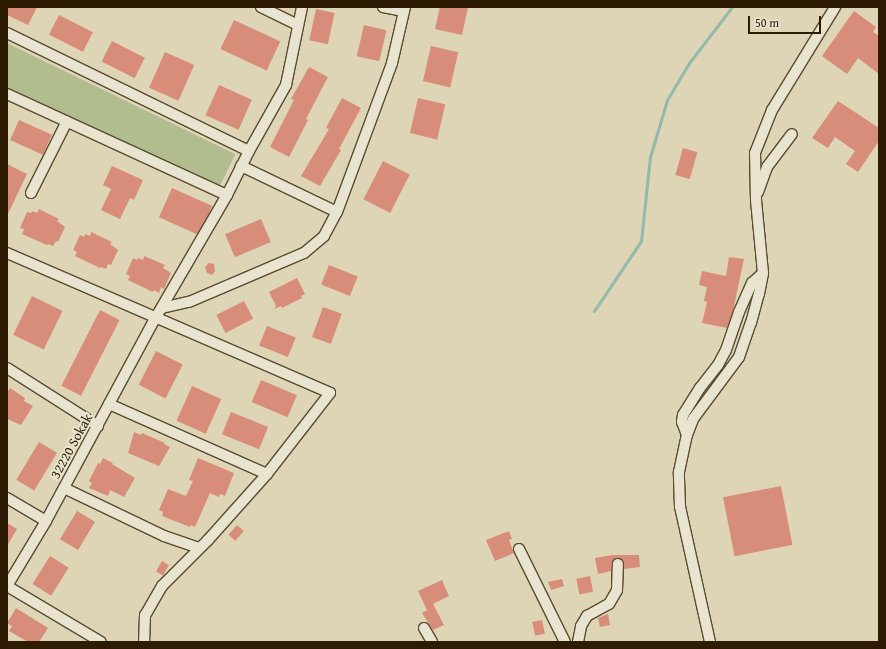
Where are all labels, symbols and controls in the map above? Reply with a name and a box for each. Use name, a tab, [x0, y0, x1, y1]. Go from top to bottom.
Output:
scale bar	[750, 8, 823, 34]
text: 50 m	[755, 14, 779, 31]
street label: 32220 Sokak	[46, 411, 96, 481]

